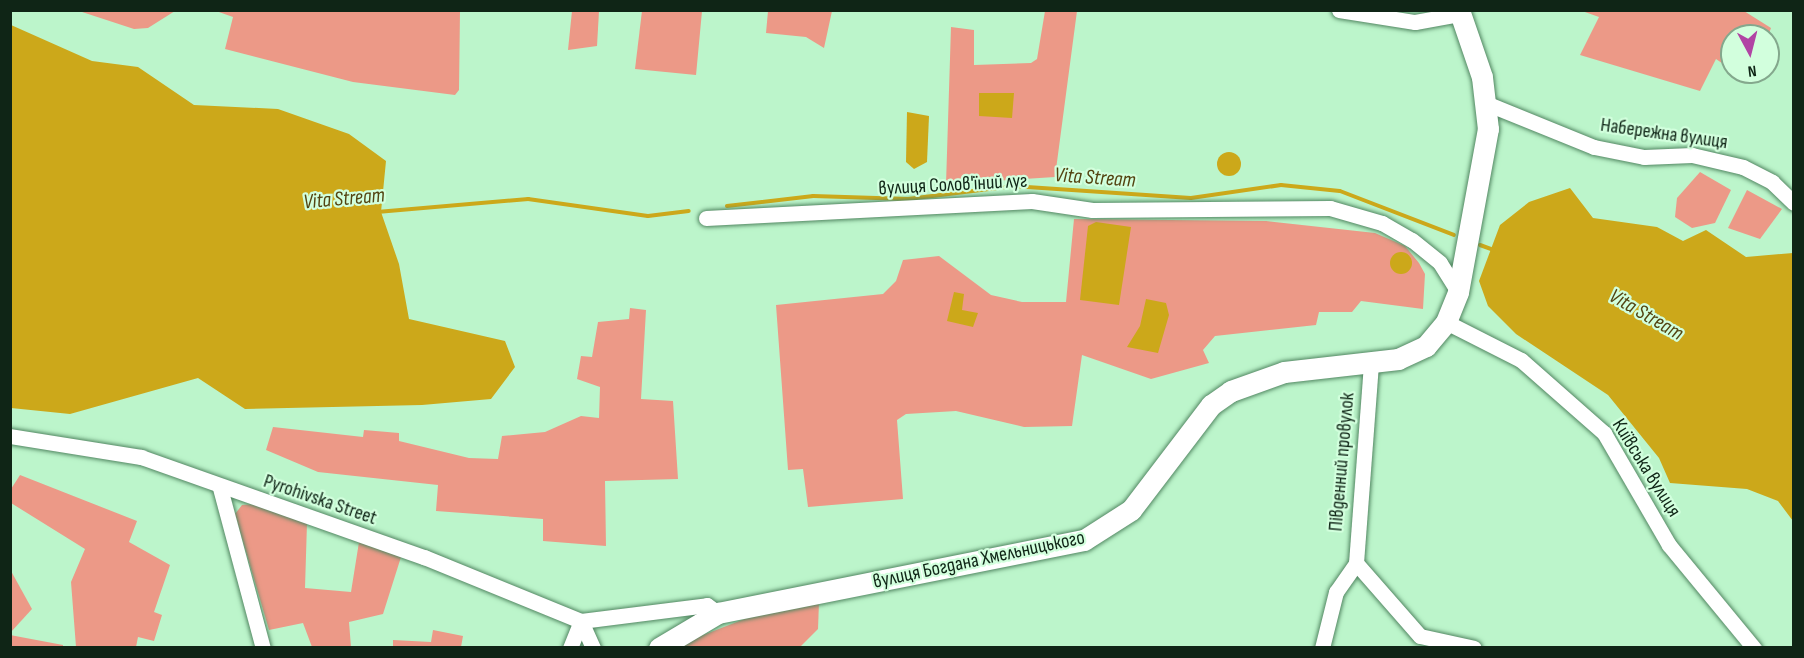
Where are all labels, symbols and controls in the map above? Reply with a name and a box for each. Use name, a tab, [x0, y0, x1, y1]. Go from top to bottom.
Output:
north arrow	[1720, 24, 1780, 84]
text: N	[1747, 60, 1757, 80]
street label: Набережна вулиця	[1599, 113, 1729, 155]
water label: Vita Stream	[1053, 163, 1137, 193]
street label: вулиця Солов'їний луг	[878, 169, 1028, 201]
water label: Vita Stream	[302, 183, 386, 215]
water label: Vita Stream	[1604, 284, 1688, 346]
street label: Південний провулок	[1324, 392, 1360, 532]
street label: Київська вулиця	[1606, 415, 1686, 521]
street label: Pyrohivska Street	[260, 469, 380, 531]
street label: вулиця Богдана Хмельницького	[871, 526, 1087, 594]

